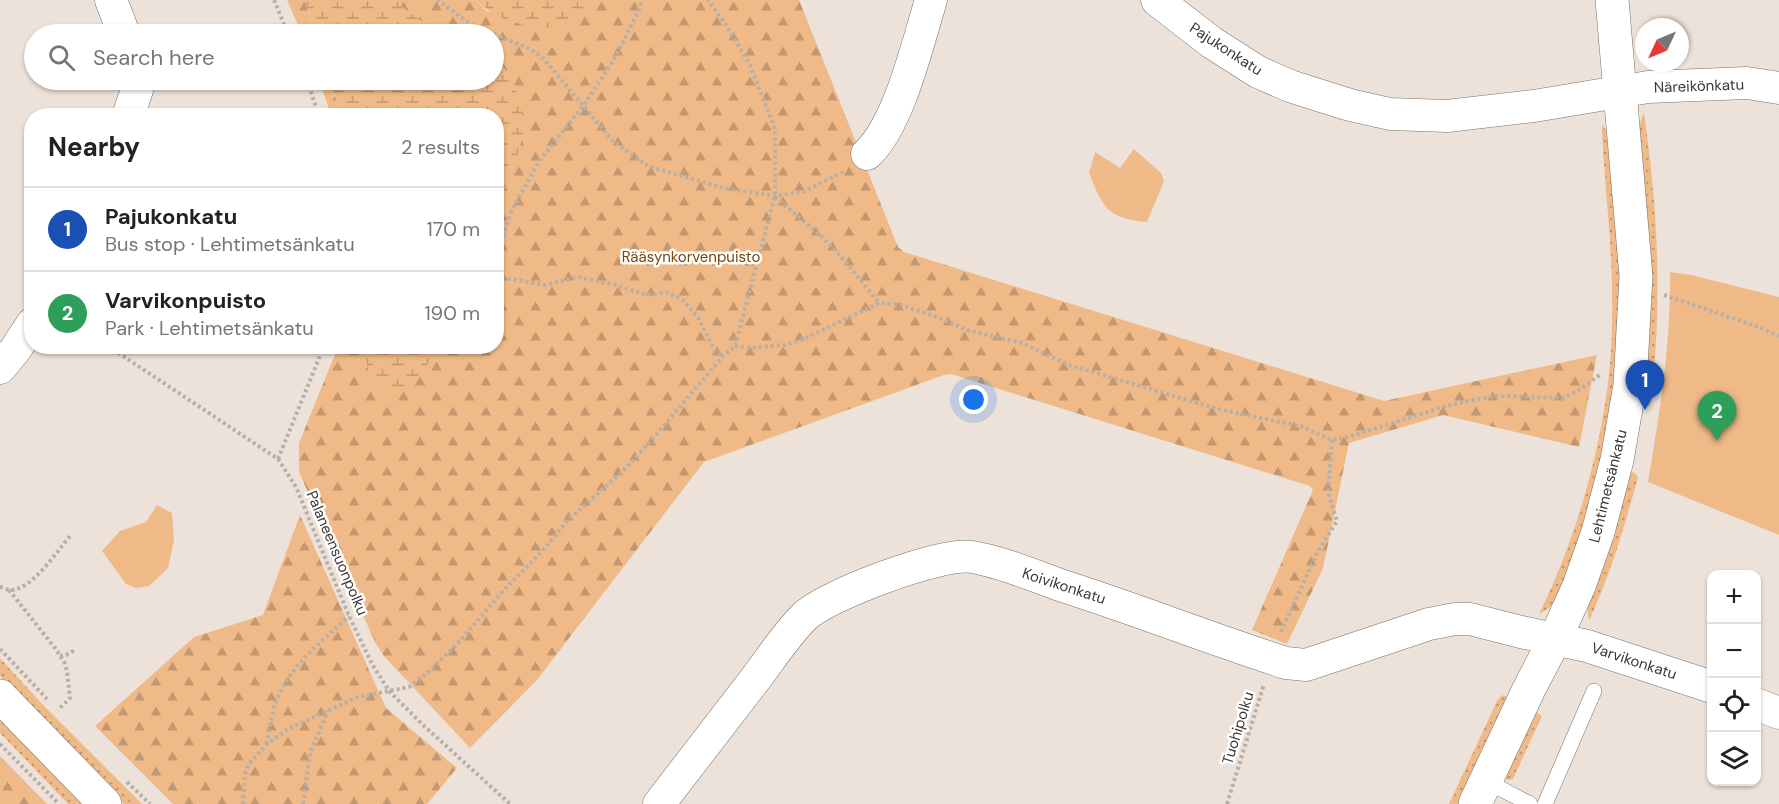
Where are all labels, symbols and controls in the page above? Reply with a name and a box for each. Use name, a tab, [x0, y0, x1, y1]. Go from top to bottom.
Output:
street label: Pajukonkatu	[1186, 18, 1266, 80]
north arrow	[1635, 18, 1689, 72]
search box	[24, 24, 504, 90]
icon: search	[45, 41, 78, 74]
text: Search here	[93, 43, 214, 72]
street label: Näreikönkatu	[1653, 74, 1745, 98]
text: Nearby	[48, 130, 140, 164]
text: 2 results	[401, 134, 480, 160]
text: Pajukonkatu	[105, 202, 237, 231]
text: 1	[64, 216, 71, 242]
text: 170 m	[427, 216, 480, 242]
text: Bus stop · Lehtimetsänkatu	[105, 231, 355, 257]
park label: Rääsynkorvenpuisto	[622, 247, 760, 267]
text: Varvikonpuisto	[105, 286, 266, 315]
text: 2	[62, 300, 73, 326]
text: 190 m	[424, 300, 480, 326]
text: Park · Lehtimetsänkatu	[105, 315, 314, 341]
pin: 1	[1626, 360, 1664, 410]
your location	[959, 385, 988, 414]
pin: 2	[1698, 392, 1736, 441]
street label: Lehtimetsänkatu	[1584, 427, 1632, 545]
street label: Palaneensuonpolku	[302, 488, 372, 618]
street label: Koivikonkatu	[1020, 563, 1108, 609]
map controls	[1707, 570, 1761, 786]
button: +	[1707, 570, 1761, 624]
button: −	[1707, 624, 1761, 678]
street label: Varvikonkatu	[1589, 638, 1679, 684]
button: locate	[1707, 678, 1761, 732]
street label: Tuohipolku	[1217, 689, 1259, 767]
button: layers	[1707, 732, 1761, 786]

